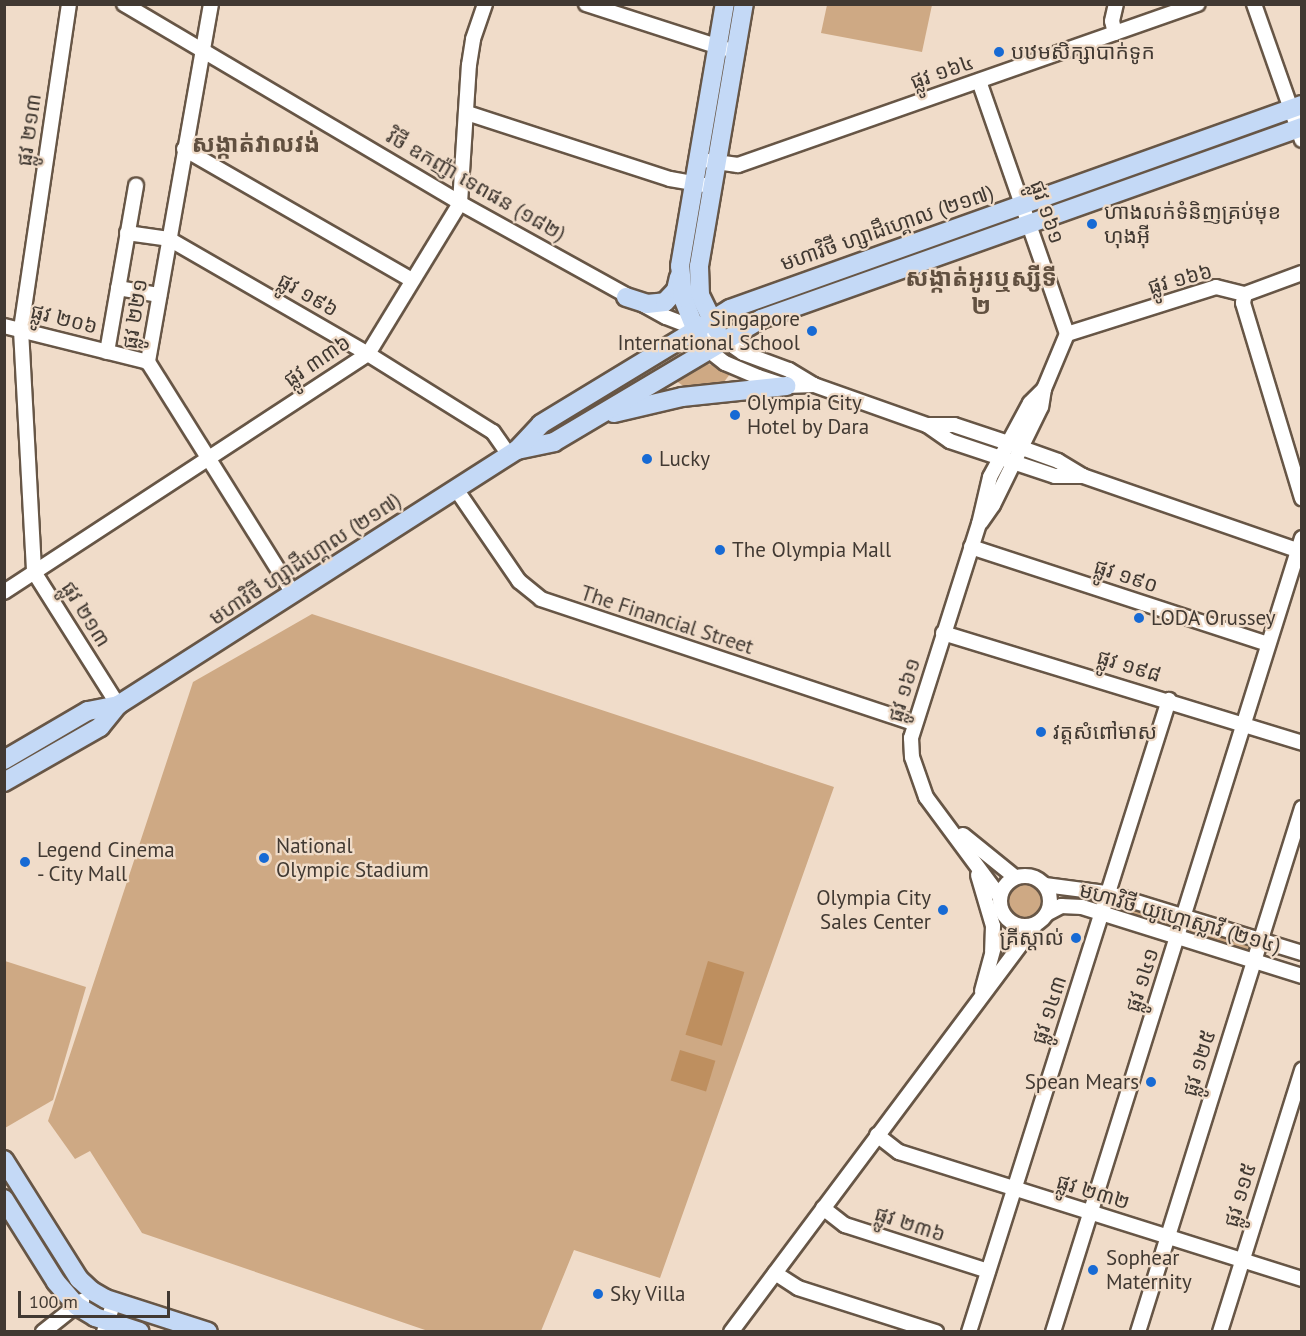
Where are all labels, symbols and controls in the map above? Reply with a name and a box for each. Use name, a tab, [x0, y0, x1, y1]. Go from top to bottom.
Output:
place label: បឋមសិក្សាបាក់ទូក	[1011, 39, 1155, 65]
marker: បឋមសិក្សាបាក់ទូក	[992, 45, 1006, 59]
street label: ផ្លូវ ១៦៤	[907, 49, 977, 95]
street label: ផ្លូវ ២១៣	[11, 92, 47, 168]
street label: វិថី ឧកញ៉ា ទេពផន (១៨២)	[382, 123, 570, 247]
district label: សង្កាត់វាលវង់	[192, 130, 320, 158]
street label: ផ្លូវ ១៦១	[1024, 177, 1070, 247]
street label: មហាវិថី ហ្សាដឹហ្គោល (២១៧)	[777, 180, 997, 276]
place label: ហាងលក់ទំនិញគ្រប់មុខ ហុងអ៊ី	[1104, 199, 1281, 249]
marker: ហាងលក់ទំនិញគ្រប់មុខ ហុងអ៊ី	[1085, 217, 1099, 231]
street label: ផ្លូវ ១៦៦	[1145, 258, 1215, 300]
district label: សង្កាត់អូរឬស្សីទី ២	[905, 264, 1057, 320]
street label: ផ្លូវ ១៩៦	[273, 268, 343, 322]
street label: ផ្លូវ ២២១	[117, 277, 153, 351]
street label: ផ្លូវ ២០៦	[28, 299, 100, 339]
place label: Singapore International School	[617, 306, 800, 356]
marker: Singapore International School	[805, 324, 819, 338]
street label: ផ្លូវ ៣៣៦	[279, 330, 355, 392]
place label: Olympia City Hotel by Dara	[747, 390, 870, 440]
marker: Olympia City Hotel by Dara	[728, 408, 742, 422]
place label: Lucky	[659, 446, 710, 472]
marker: Lucky	[640, 452, 654, 466]
street label: មហាវិថី ហ្សាដឹហ្គោល (២១៧)	[204, 488, 406, 630]
place label: The Olympia Mall	[732, 537, 891, 563]
marker: The Olympia Mall	[713, 543, 727, 557]
street label: ផ្លូវ ១៩០	[1091, 554, 1161, 598]
street label: ផ្លូវ ២១៣	[56, 576, 116, 652]
street label: The Financial Street	[577, 580, 757, 660]
place label: LODA Orussey	[1151, 605, 1276, 631]
marker: LODA Orussey	[1132, 611, 1146, 625]
street label: ផ្លូវ ១៩៨	[1094, 644, 1164, 688]
street label: ផ្លូវ ១៦១	[882, 655, 926, 725]
place label: វត្តសំពៅមាស	[1053, 719, 1157, 745]
marker: វត្តសំពៅមាស	[1034, 725, 1048, 739]
place label: National Olympic Stadium	[276, 833, 429, 883]
place label: Legend Cinema - City Mall	[37, 837, 175, 887]
marker: National Olympic Stadium	[257, 851, 271, 865]
marker: Legend Cinema - City Mall	[18, 855, 32, 869]
street label: មហាវិថី យូហ្គោស្លាវី (២១៤)	[1076, 877, 1284, 959]
place label: Olympia City Sales Center	[816, 885, 931, 935]
marker: Olympia City Sales Center	[936, 903, 950, 917]
place label: គ្រីស្តាល់	[1000, 925, 1064, 951]
marker: គ្រីស្តាល់	[1069, 931, 1083, 945]
street label: ផ្លូវ ១៤១	[1120, 945, 1164, 1015]
street label: ផ្លូវ ១៤៣	[1026, 973, 1072, 1047]
street label: ផ្លូវ ១២៥	[1177, 1027, 1221, 1099]
place label: Spean Mears	[1025, 1069, 1139, 1095]
marker: Spean Mears	[1144, 1075, 1158, 1089]
street label: ផ្លូវ ១១៥	[1218, 1160, 1262, 1230]
street label: ផ្លូវ ២៣២	[1053, 1169, 1133, 1215]
street label: ផ្លូវ ២៣៦	[871, 1201, 949, 1247]
place label: Sophear Maternity	[1106, 1245, 1192, 1295]
marker: Sophear Maternity	[1084, 1261, 1102, 1279]
scale bar	[21, 1279, 172, 1317]
place label: Sky Villa	[610, 1281, 687, 1307]
marker: Sky Villa	[591, 1287, 605, 1301]
text: 100 m	[29, 1290, 78, 1313]

